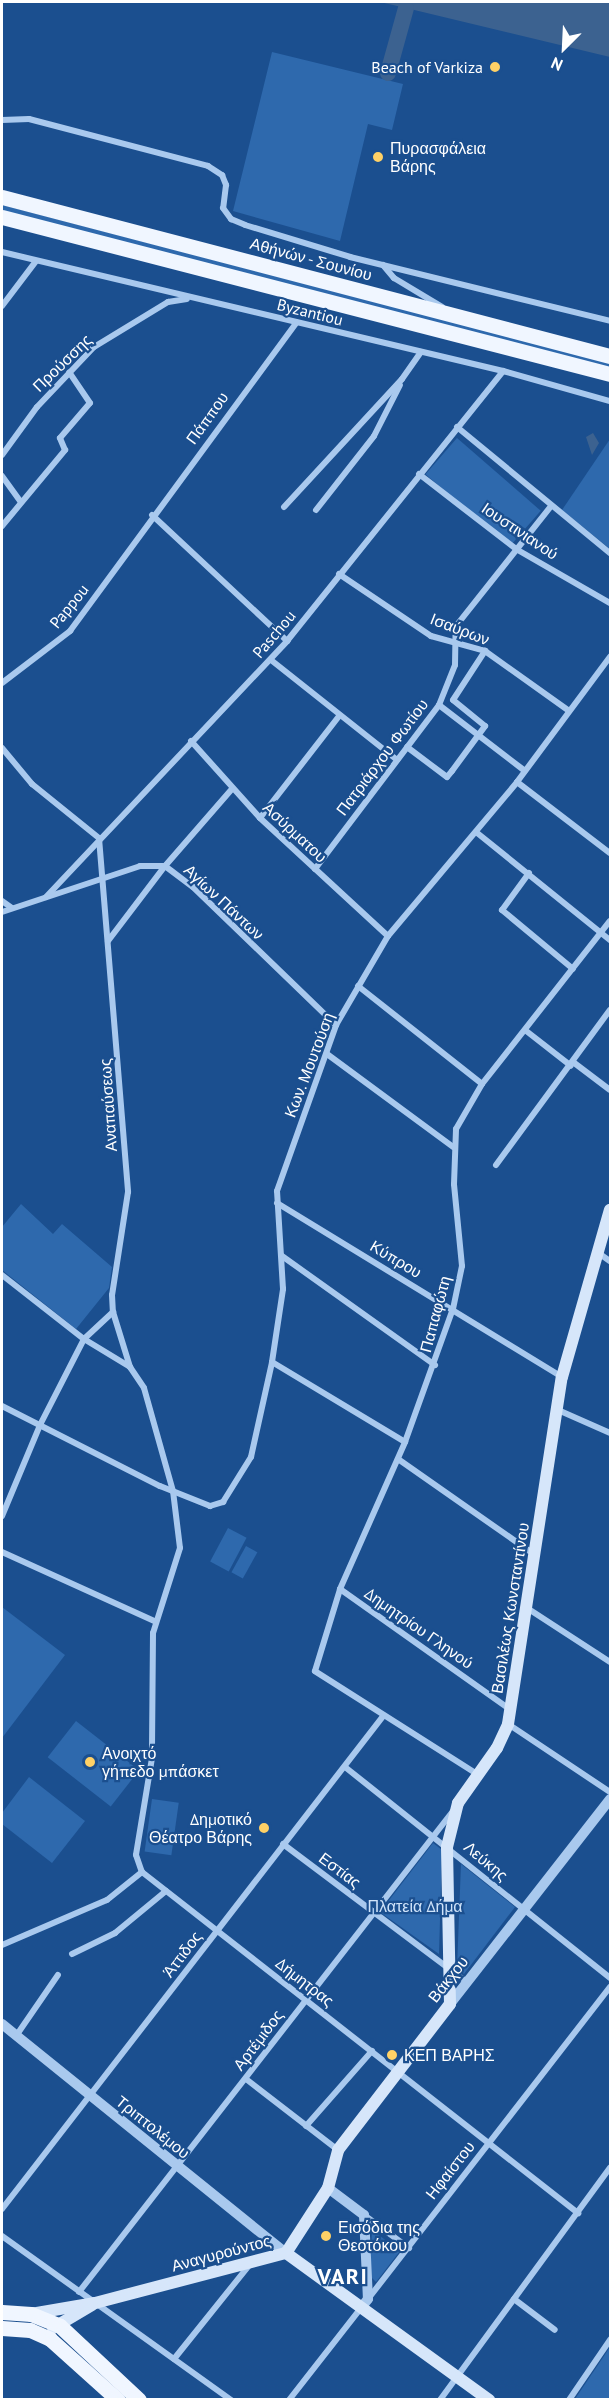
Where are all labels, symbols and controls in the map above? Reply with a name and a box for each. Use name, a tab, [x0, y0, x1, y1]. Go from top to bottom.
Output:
north arrow	[534, 18, 594, 78]
text: N	[548, 53, 566, 76]
place label: Beach of Varkiza	[371, 57, 483, 77]
marker: Beach of Varkiza	[488, 60, 502, 74]
place label: Πυρασφάλεια Βάρης	[390, 138, 486, 176]
marker: Πυρασφάλεια Βάρης	[371, 150, 385, 164]
street label: Αθήνών - Σουνίου	[247, 233, 375, 285]
street label: Byzantiou	[275, 295, 345, 329]
street label: Προύσσης	[28, 330, 96, 396]
street label: Πάππου	[182, 388, 232, 448]
street label: Ιουστινιανού	[478, 498, 562, 564]
street label: Pappou	[46, 580, 92, 632]
street label: Paschou	[249, 606, 299, 662]
street label: Ισαύρων	[428, 609, 492, 649]
street label: Πατριάρχου Φωτίου	[332, 695, 432, 819]
street label: Ασύρματου	[259, 798, 331, 866]
street label: Αγίων Πάντων	[180, 860, 268, 944]
street label: Κων. Μουτούση	[280, 1009, 338, 1121]
street label: Αναπαύσεως	[95, 1058, 121, 1152]
street label: Κύπρου	[367, 1236, 425, 1282]
street label: Παπαφώτη	[416, 1274, 454, 1354]
street label: Βασιλέως Κωνσταντίνου	[487, 1521, 533, 1695]
street label: Δημητρίου Γληνού	[361, 1583, 477, 1673]
place label: Ανοιχτό γήπεδο μπάσκετ	[102, 1743, 219, 1781]
marker: Ανοιχτό γήπεδο μπάσκετ	[83, 1755, 97, 1769]
place label: Δημοτικό Θέατρο Βάρης	[149, 1809, 252, 1847]
marker: Δημοτικό Θέατρο Βάρης	[257, 1821, 271, 1835]
street label: Λεύκης	[460, 1837, 512, 1885]
street label: Εστίας	[315, 1848, 365, 1892]
park label: Πλατεία Δήμα	[367, 1896, 463, 1916]
street label: Άττιδος	[159, 1927, 205, 1981]
street label: Βάκχου	[424, 1952, 472, 2006]
street label: Δήμητρας	[272, 1953, 338, 2011]
street label: Αρτέμιδος	[229, 2006, 287, 2074]
place label: ΚΕΠ ΒΑΡΗΣ	[404, 2045, 495, 2065]
marker: ΚΕΠ ΒΑΡΗΣ	[385, 2048, 399, 2062]
street label: Τριπτολέμου	[112, 2091, 194, 2163]
street label: Ηφαίστου	[421, 2137, 479, 2203]
place label: Εισόδια της Θεοτόκου	[338, 2217, 420, 2255]
marker: Εισόδια της Θεοτόκου	[319, 2229, 333, 2243]
street label: Αναγυρούντος	[169, 2231, 273, 2275]
district label: VARI	[318, 2264, 368, 2290]

